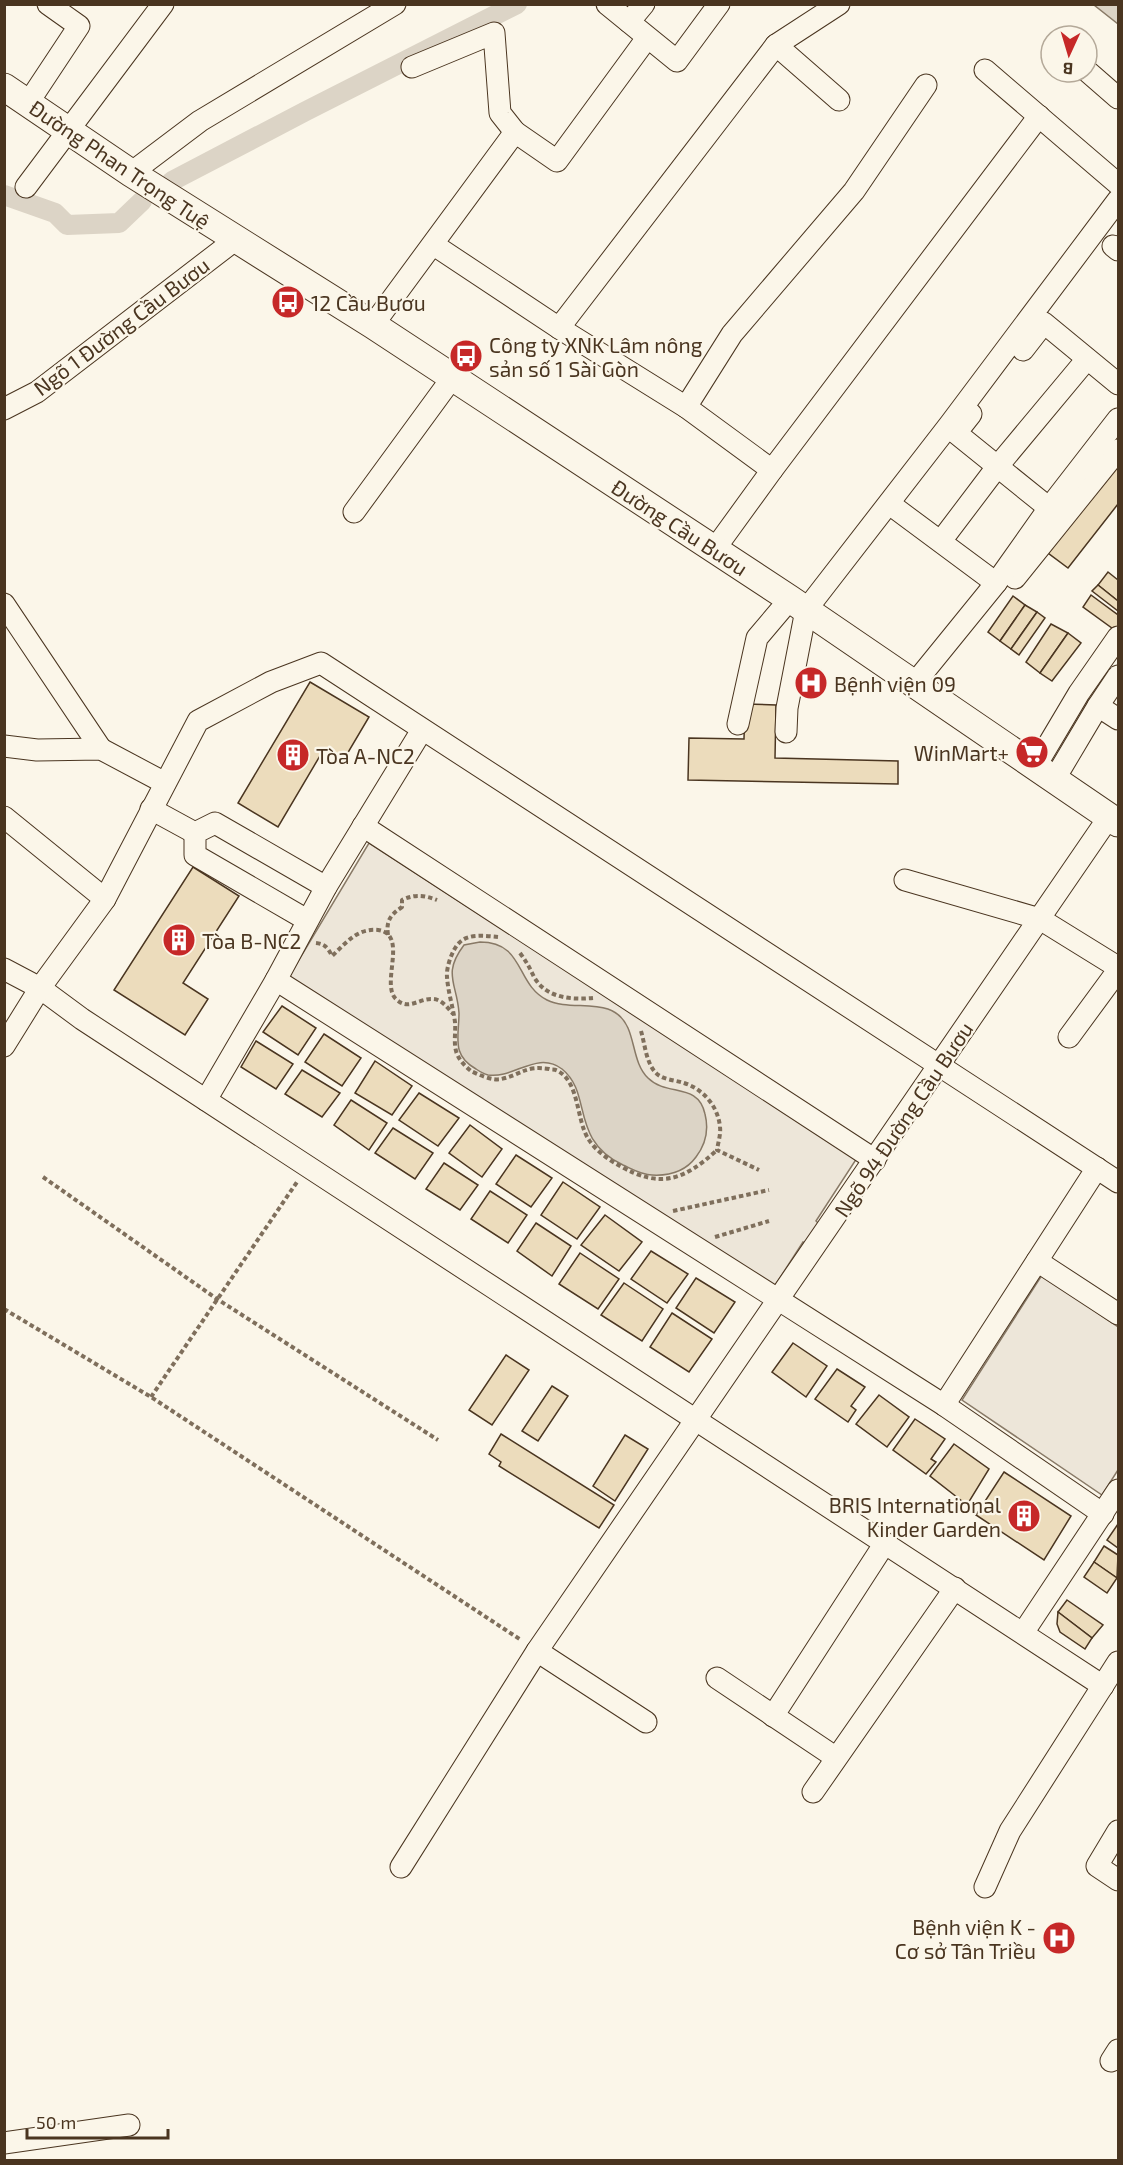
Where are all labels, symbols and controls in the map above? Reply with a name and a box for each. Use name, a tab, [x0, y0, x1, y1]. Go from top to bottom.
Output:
north arrow	[1039, 24, 1099, 84]
text: B	[1062, 60, 1074, 79]
street label: Đường Phan Trọng Tuệ	[25, 94, 215, 234]
street label: Ngõ 1 Đường Cầu Bươu	[28, 252, 214, 400]
bus stop icon: 12 Cầu Bươu	[270, 284, 306, 320]
place label: 12 Cầu Bươu	[311, 290, 426, 315]
place label: Công ty XNK Lâm nông sản số 1 Sài Gòn	[489, 332, 703, 381]
bus stop icon: Công ty XNK Lâm nông sản số 1 Sài Gòn	[448, 338, 484, 374]
street label: Đường Cầu Bươu	[607, 474, 753, 580]
hospital icon: Bệnh viện 09	[793, 665, 829, 701]
place label: Bệnh viện 09	[834, 671, 956, 696]
supermarket icon: WinMart+	[1014, 734, 1050, 770]
building icon: Tòa A-NC2	[275, 737, 311, 773]
place label: WinMart+	[914, 740, 1009, 765]
place label: Tòa A-NC2	[316, 743, 415, 768]
building icon: Tòa B-NC2	[161, 922, 197, 958]
place label: Tòa B-NC2	[202, 928, 301, 953]
street label: Ngõ 94 Đường Cầu Bươu	[828, 1017, 978, 1221]
place label: BRIS International Kinder Garden	[829, 1492, 1002, 1541]
building icon: BRIS International Kinder Garden	[1006, 1498, 1042, 1534]
place label: Bệnh viện K - Cơ sở Tân Triều	[895, 1914, 1036, 1963]
hospital icon: Bệnh viện K - Cơ sở Tân Triều	[1041, 1920, 1077, 1956]
scale bar	[27, 2102, 168, 2140]
text: 50 m	[36, 2111, 76, 2133]

